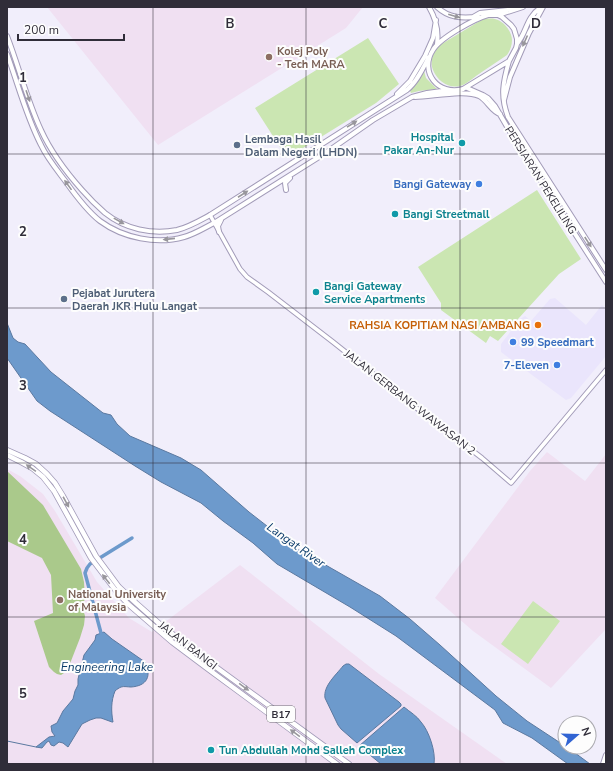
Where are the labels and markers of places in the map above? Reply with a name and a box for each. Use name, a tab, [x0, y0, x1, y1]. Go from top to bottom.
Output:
place label: Kolej Poly - Tech MARA	[277, 44, 345, 72]
marker: Kolej Poly - Tech MARA	[264, 52, 274, 62]
place label: Hospital Pakar An-Nur	[384, 130, 455, 158]
place label: Lembaga Hasil Dalam Negeri (LHDN)	[245, 132, 358, 160]
marker: Hospital Pakar An-Nur	[457, 138, 467, 148]
marker: Lembaga Hasil Dalam Negeri (LHDN)	[232, 140, 242, 150]
place label: Bangi Gateway	[393, 177, 471, 192]
marker: Bangi Gateway	[474, 179, 484, 189]
place label: Bangi Streetmall	[403, 207, 490, 222]
marker: Bangi Streetmall	[390, 209, 400, 219]
place label: Bangi Gateway Service Apartments	[324, 279, 425, 307]
place label: Pejabat Jurutera Daerah JKR Hulu Langat	[72, 286, 198, 314]
marker: Bangi Gateway Service Apartments	[311, 287, 321, 297]
marker: Pejabat Jurutera Daerah JKR Hulu Langat	[59, 294, 69, 304]
place label: RAHSIA KOPITIAM NASI AMBANG	[349, 318, 530, 333]
marker: RAHSIA KOPITIAM NASI AMBANG	[533, 320, 543, 330]
place label: 99 Speedmart	[521, 335, 595, 350]
marker: 99 Speedmart	[508, 337, 518, 347]
place label: 7-Eleven	[504, 358, 549, 373]
marker: 7-Eleven	[552, 360, 562, 370]
place label: National University of Malaysia	[68, 587, 166, 615]
marker: National University of Malaysia	[55, 595, 65, 605]
place label: Tun Abdullah Mohd Salleh Complex	[219, 743, 404, 758]
marker: Tun Abdullah Mohd Salleh Complex	[206, 745, 216, 755]

